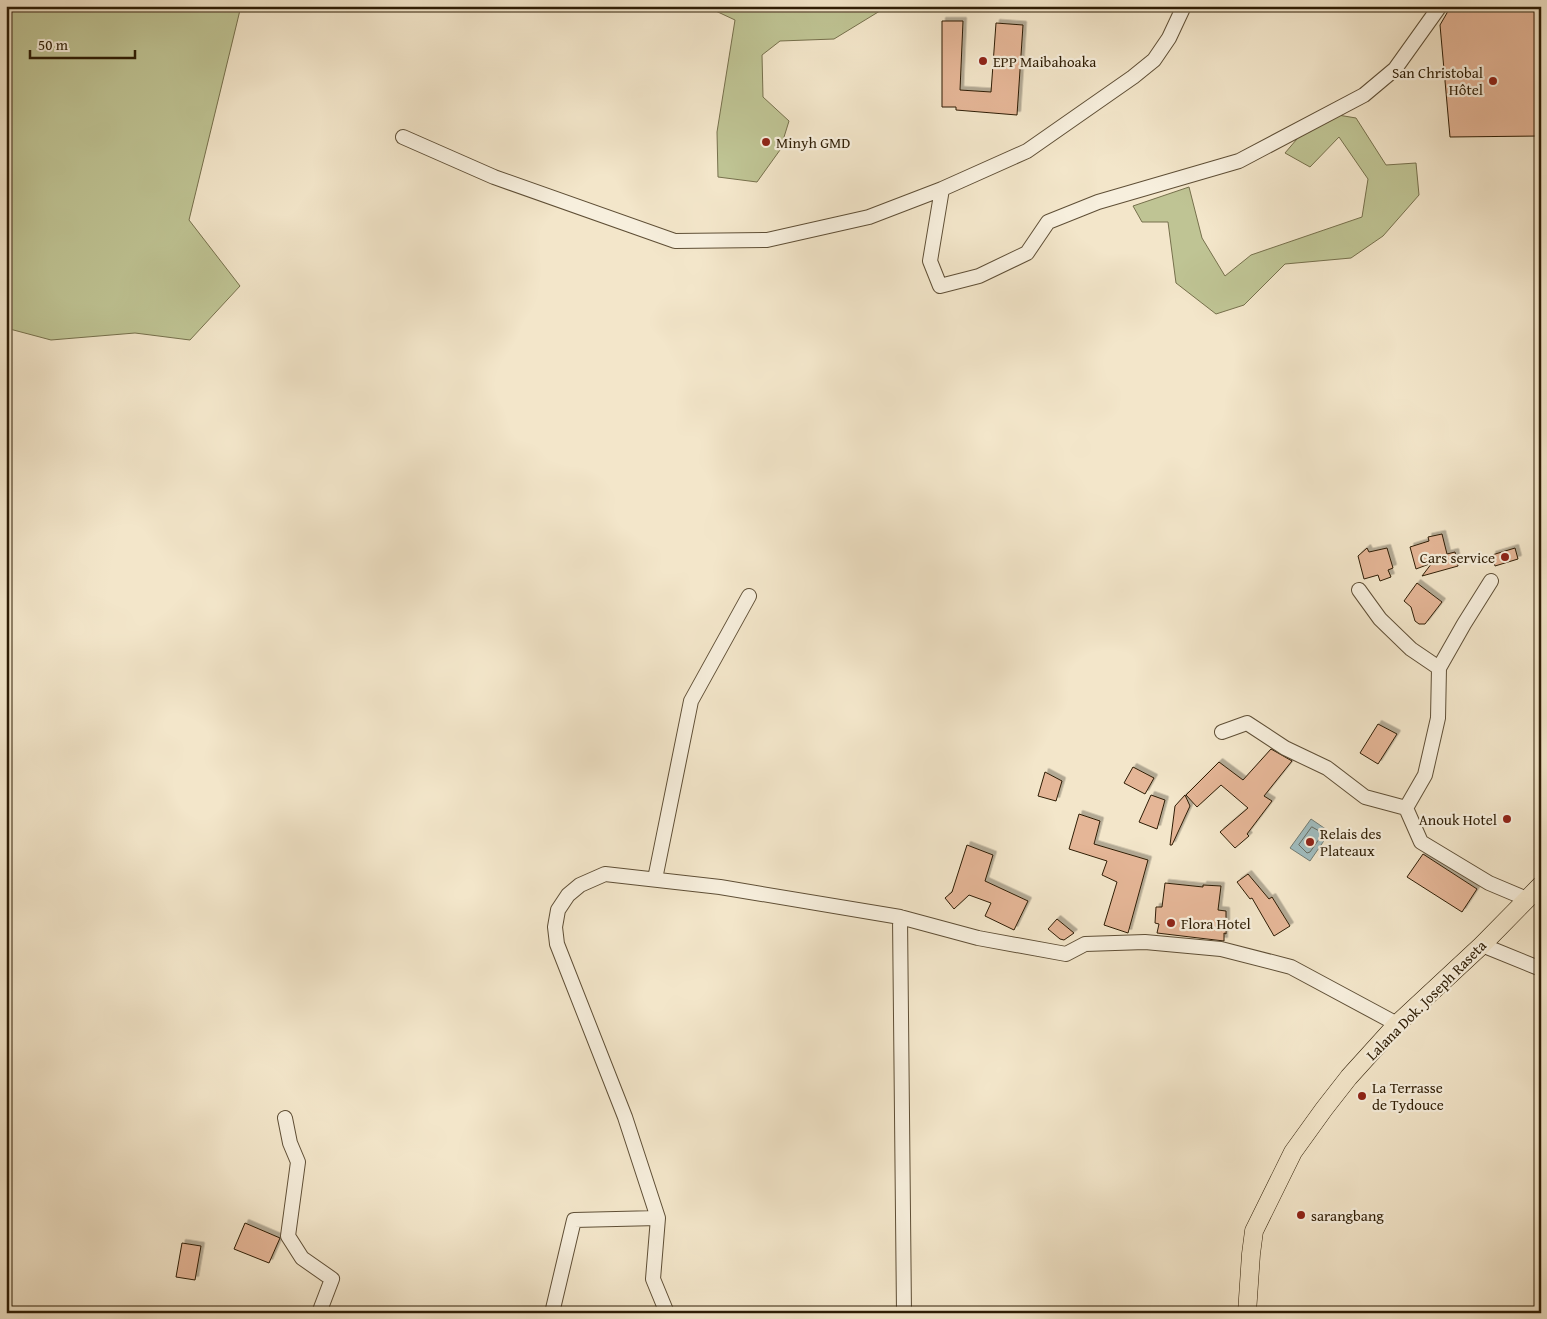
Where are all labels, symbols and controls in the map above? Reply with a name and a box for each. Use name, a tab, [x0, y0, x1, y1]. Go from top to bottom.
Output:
scale bar	[30, 28, 135, 60]
text: 50 m	[38, 34, 69, 55]
place label: EPP Maibahoaka	[993, 51, 1096, 72]
marker: EPP Maibahoaka	[977, 55, 989, 67]
place label: San Christobal Hôtel	[1392, 62, 1483, 100]
marker: San Christobal Hôtel	[1487, 75, 1499, 87]
place label: Minyh GMD	[776, 132, 850, 153]
marker: Minyh GMD	[760, 136, 772, 148]
place label: Cars service	[1420, 547, 1495, 568]
marker: Cars service	[1499, 551, 1511, 563]
place label: Anouk Hotel	[1419, 809, 1497, 830]
marker: Anouk Hotel	[1501, 813, 1513, 825]
place label: Relais des Plateaux	[1320, 823, 1381, 861]
marker: Relais des Plateaux	[1304, 836, 1316, 848]
place label: Flora Hotel	[1181, 913, 1251, 934]
marker: Flora Hotel	[1165, 917, 1177, 929]
street label: Lalana Dok. Joseph Raseta	[1361, 935, 1491, 1065]
place label: La Terrasse de Tydouce	[1372, 1077, 1444, 1115]
marker: La Terrasse de Tydouce	[1356, 1090, 1368, 1102]
place label: sarangbang	[1311, 1205, 1384, 1226]
marker: sarangbang	[1295, 1209, 1307, 1221]

